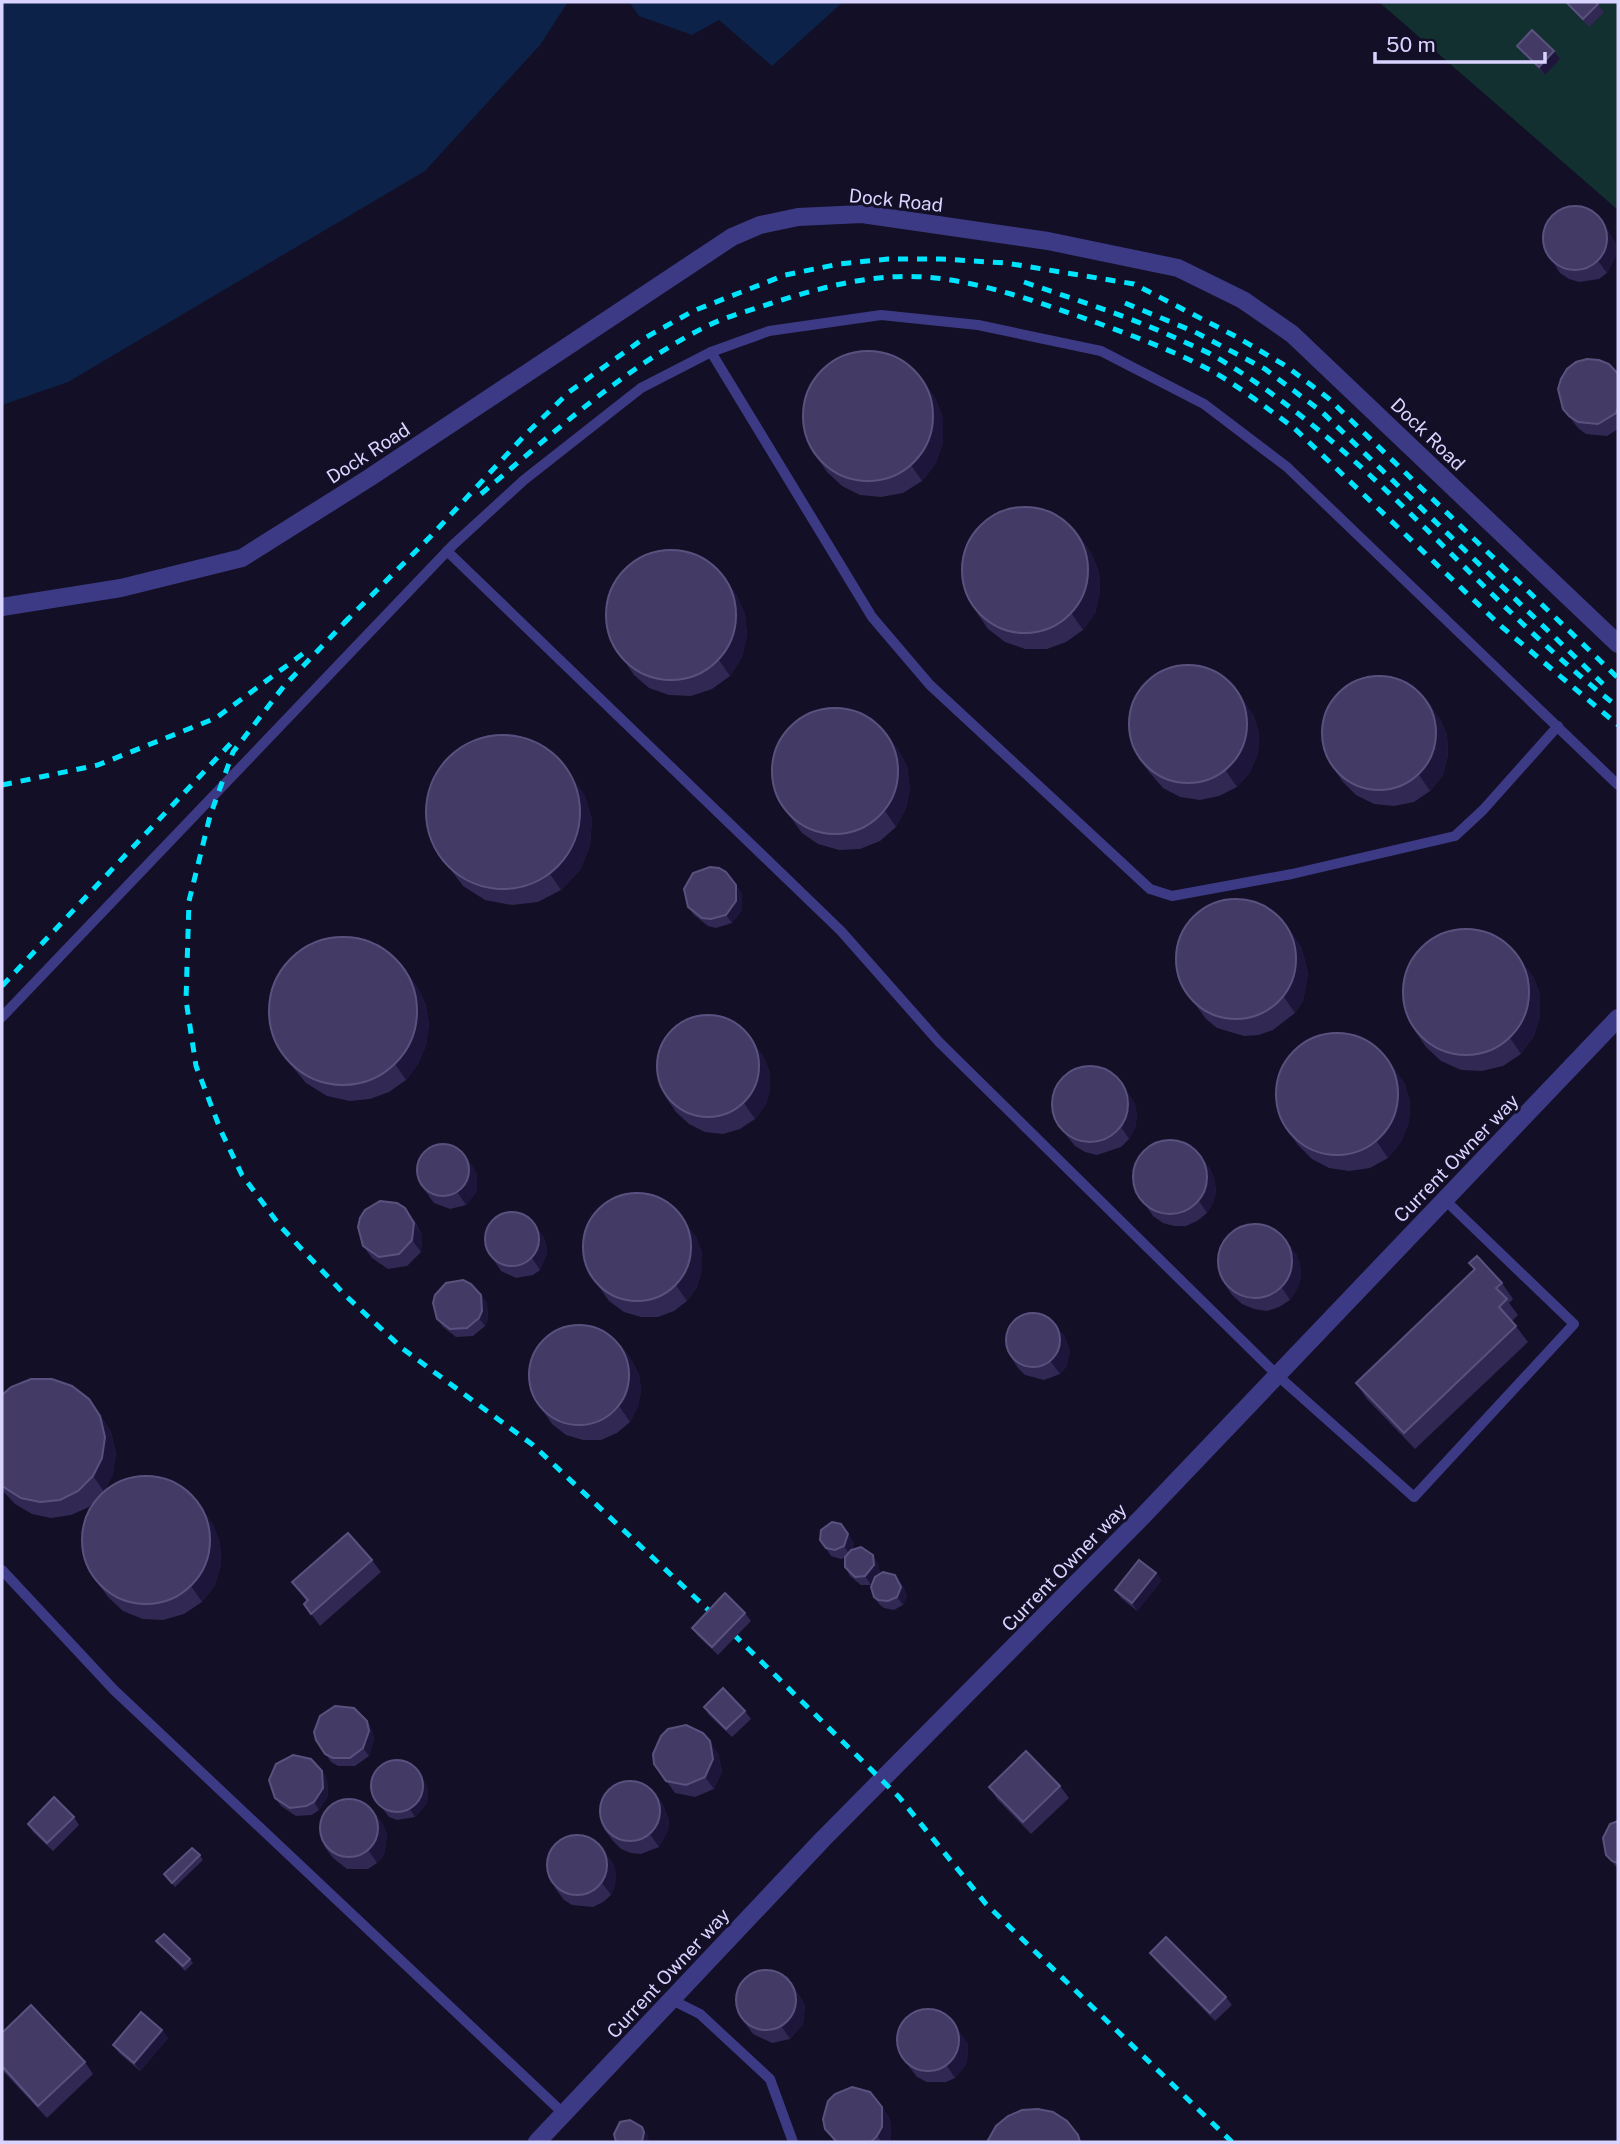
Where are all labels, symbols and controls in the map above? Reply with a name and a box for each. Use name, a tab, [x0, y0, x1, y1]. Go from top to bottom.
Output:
scale bar	[1375, 21, 1545, 65]
text: 50 m	[1386, 32, 1436, 57]
street label: Dock Road	[848, 184, 944, 216]
street label: Dock Road	[1386, 393, 1470, 475]
street label: Dock Road	[322, 418, 414, 488]
street label: Current Owner way	[1389, 1089, 1523, 1227]
street label: Current Owner way	[997, 1498, 1131, 1636]
street label: Current Owner way	[602, 1903, 734, 2043]

